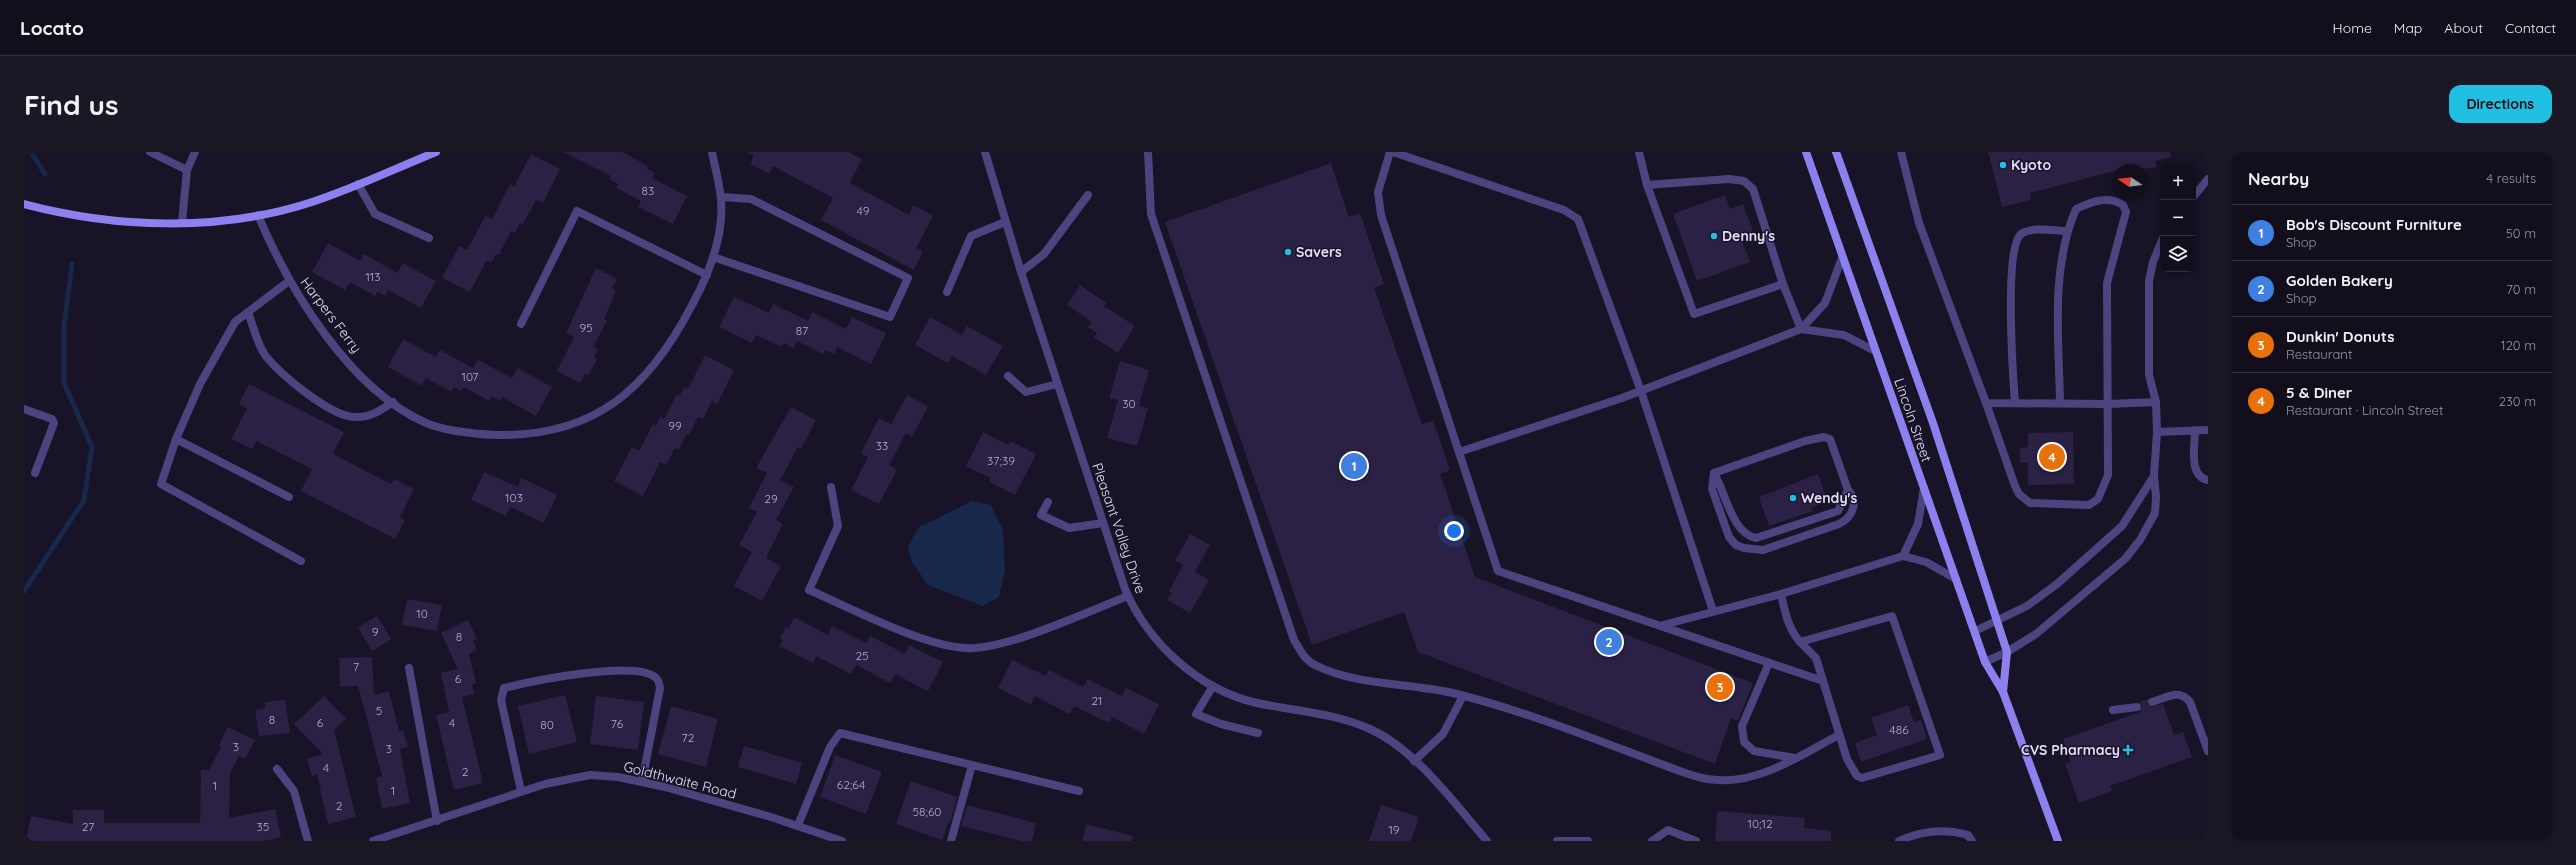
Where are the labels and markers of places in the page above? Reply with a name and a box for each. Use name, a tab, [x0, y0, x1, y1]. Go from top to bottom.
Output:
place label: Kyoto	[2011, 156, 2051, 174]
marker: Kyoto	[1998, 160, 2008, 170]
place label: Denny's	[1722, 227, 1775, 245]
marker: Denny's	[1709, 231, 1719, 241]
place label: Savers	[1296, 243, 1342, 261]
marker: Savers	[1283, 247, 1293, 257]
pin: 4	[2039, 442, 2065, 472]
pin: 1	[1341, 451, 1367, 481]
place label: Wendy's	[1801, 489, 1858, 507]
marker: Wendy's	[1788, 493, 1798, 503]
pin: 2	[1596, 627, 1622, 657]
pin: 3	[1707, 672, 1733, 702]
place label: CVS Pharmacy	[2021, 741, 2120, 759]
marker: CVS Pharmacy	[2123, 745, 2133, 755]

